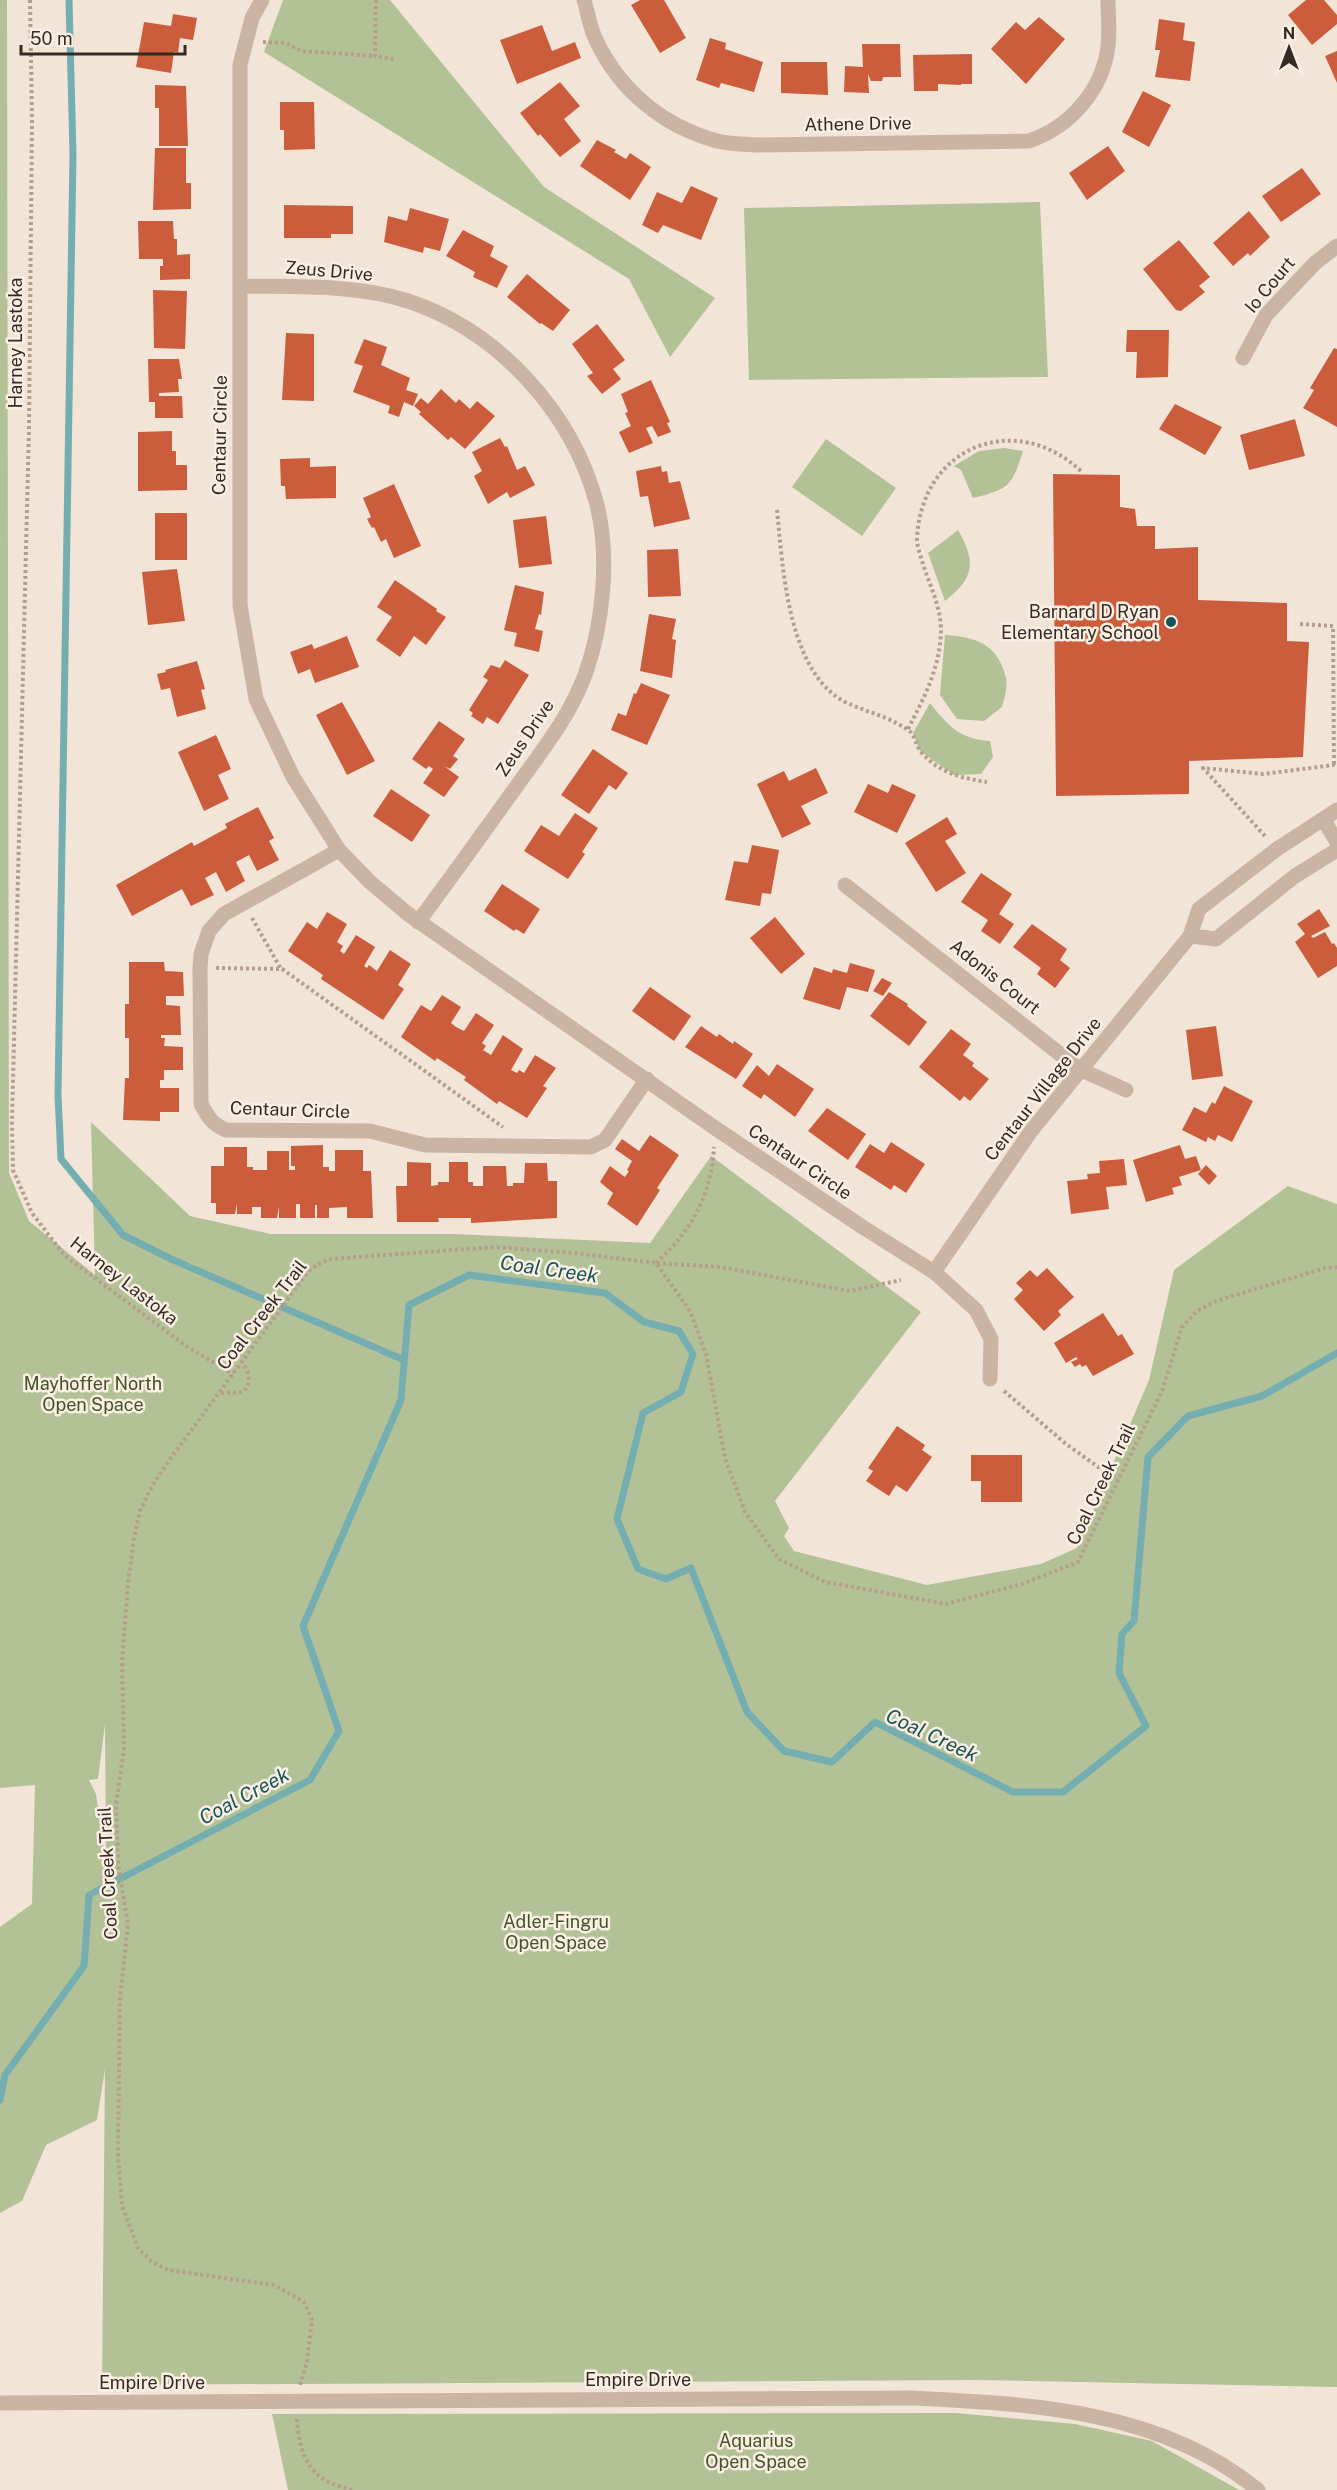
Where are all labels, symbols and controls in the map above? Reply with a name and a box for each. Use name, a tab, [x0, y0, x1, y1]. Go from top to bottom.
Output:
scale bar	[21, 18, 184, 56]
north arrow	[1259, 18, 1319, 78]
text: N	[1283, 24, 1295, 43]
text: 50 m	[30, 28, 73, 49]
street label: Athene Drive	[804, 112, 912, 135]
street label: Io Court	[1240, 253, 1299, 317]
street label: Zeus Drive	[284, 256, 374, 285]
street label: Harney Lastoka	[5, 278, 26, 408]
street label: Centaur Circle	[208, 375, 231, 495]
place label: Barnard D Ryan Elementary School	[1001, 601, 1159, 643]
marker: Barnard D Ryan Elementary School	[1164, 615, 1178, 629]
street label: Zeus Drive	[491, 695, 558, 780]
street label: Adonis Court	[946, 935, 1045, 1018]
street label: Centaur Village Drive	[980, 1013, 1105, 1165]
street label: Centaur Circle	[230, 1097, 350, 1122]
street label: Centaur Circle	[745, 1119, 856, 1204]
street label: Harney Lastoka	[66, 1232, 182, 1329]
water label: Coal Creek	[498, 1250, 600, 1288]
street label: Coal Creek Trail	[212, 1256, 311, 1374]
park label: Mayhoffer North Open Space	[24, 1373, 162, 1415]
street label: Coal Creek Trail	[1062, 1419, 1139, 1548]
water label: Coal Creek	[882, 1703, 982, 1767]
water label: Coal Creek	[195, 1762, 293, 1830]
street label: Coal Creek Trail	[94, 1806, 121, 1940]
park label: Adler-Fingru Open Space	[503, 1911, 609, 1953]
street label: Empire Drive	[585, 2369, 691, 2390]
street label: Empire Drive	[99, 2372, 205, 2393]
park label: Aquarius Open Space	[705, 2430, 807, 2472]

